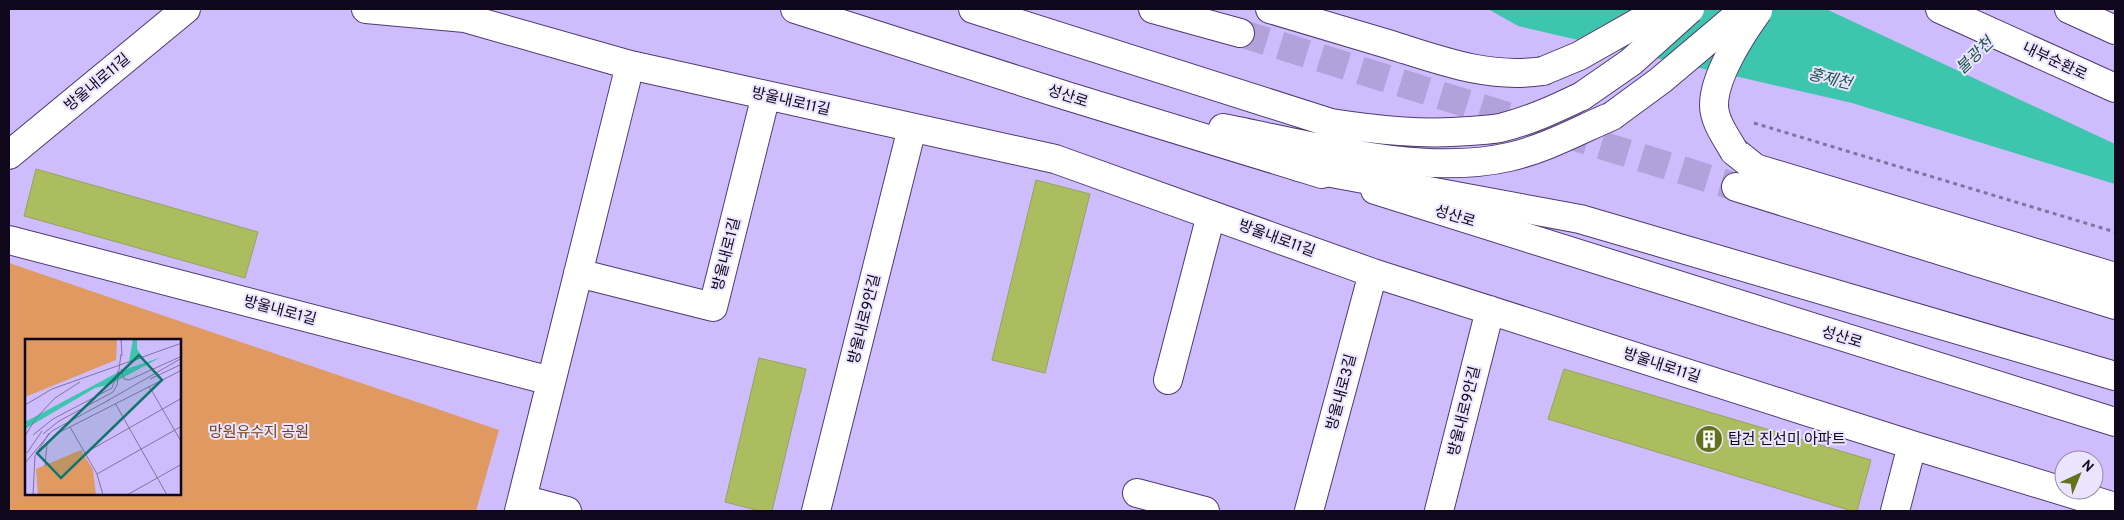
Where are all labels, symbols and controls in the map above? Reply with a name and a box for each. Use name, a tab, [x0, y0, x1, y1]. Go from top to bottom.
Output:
water label: 불광천	[1953, 32, 2000, 79]
street label: 내부순환로	[2019, 38, 2090, 86]
street label: 방울내로11길	[61, 50, 135, 116]
water label: 홍제천	[1806, 65, 1856, 96]
street label: 성산로	[1045, 82, 1090, 113]
street label: 방울내로11길	[749, 84, 832, 121]
street label: 성산로	[1432, 202, 1477, 233]
street label: 방울내로1길	[709, 216, 746, 293]
street label: 방울내로11길	[1236, 217, 1317, 262]
street label: 방울내로9안길	[845, 273, 886, 366]
street label: 방울내로1길	[241, 293, 318, 330]
street label: 성산로	[1819, 323, 1864, 354]
inset map	[25, 339, 181, 495]
street label: 방울내로11길	[1620, 345, 1703, 388]
street label: 방울내로3길	[1323, 352, 1362, 433]
street label: 방울내로9안길	[1445, 365, 1486, 458]
park label: 망원유수지 공원	[209, 424, 309, 443]
building icon: 탑건 진선미 아파트	[1694, 424, 1724, 454]
place label: 탑건 진선미 아파트	[1728, 431, 1846, 450]
north arrow	[2054, 450, 2104, 500]
text: N	[2077, 457, 2097, 476]

